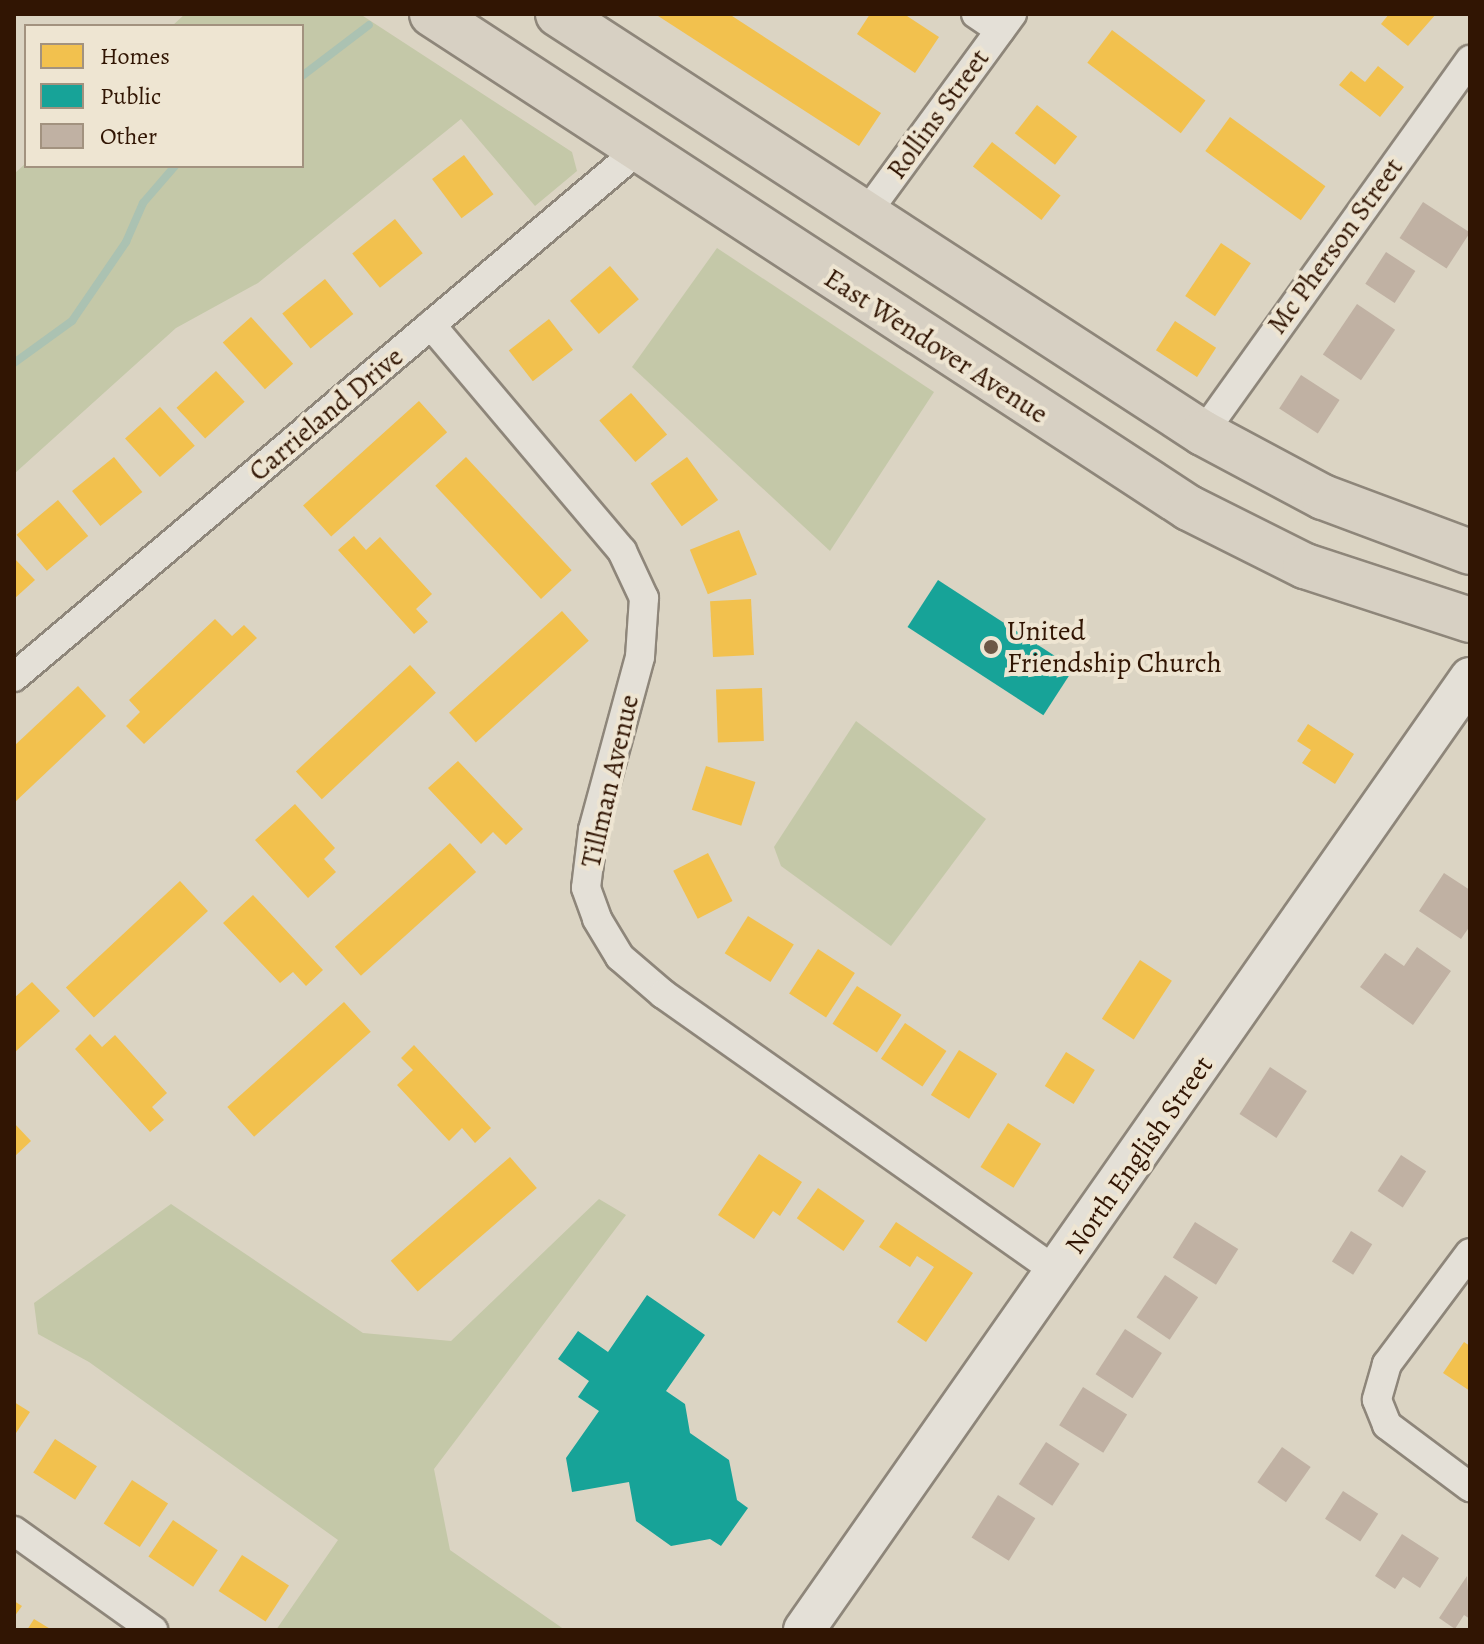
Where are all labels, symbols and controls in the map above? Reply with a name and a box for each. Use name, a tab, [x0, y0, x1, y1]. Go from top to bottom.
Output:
legend	[24, 24, 304, 168]
text: Homes	[100, 40, 170, 72]
street label: Rollins Street	[880, 42, 996, 186]
text: Public	[100, 80, 161, 112]
text: Other	[100, 120, 157, 152]
street label: Mc Pherson Street	[1260, 152, 1410, 340]
street label: East Wendover Avenue	[818, 261, 1054, 431]
street label: Carrieland Drive	[242, 340, 410, 488]
place label: United Friendship Church	[1007, 614, 1222, 680]
marker: United Friendship Church	[982, 638, 1000, 656]
street label: Tillman Avenue	[574, 691, 646, 871]
street label: North English Street	[1058, 1049, 1220, 1261]

